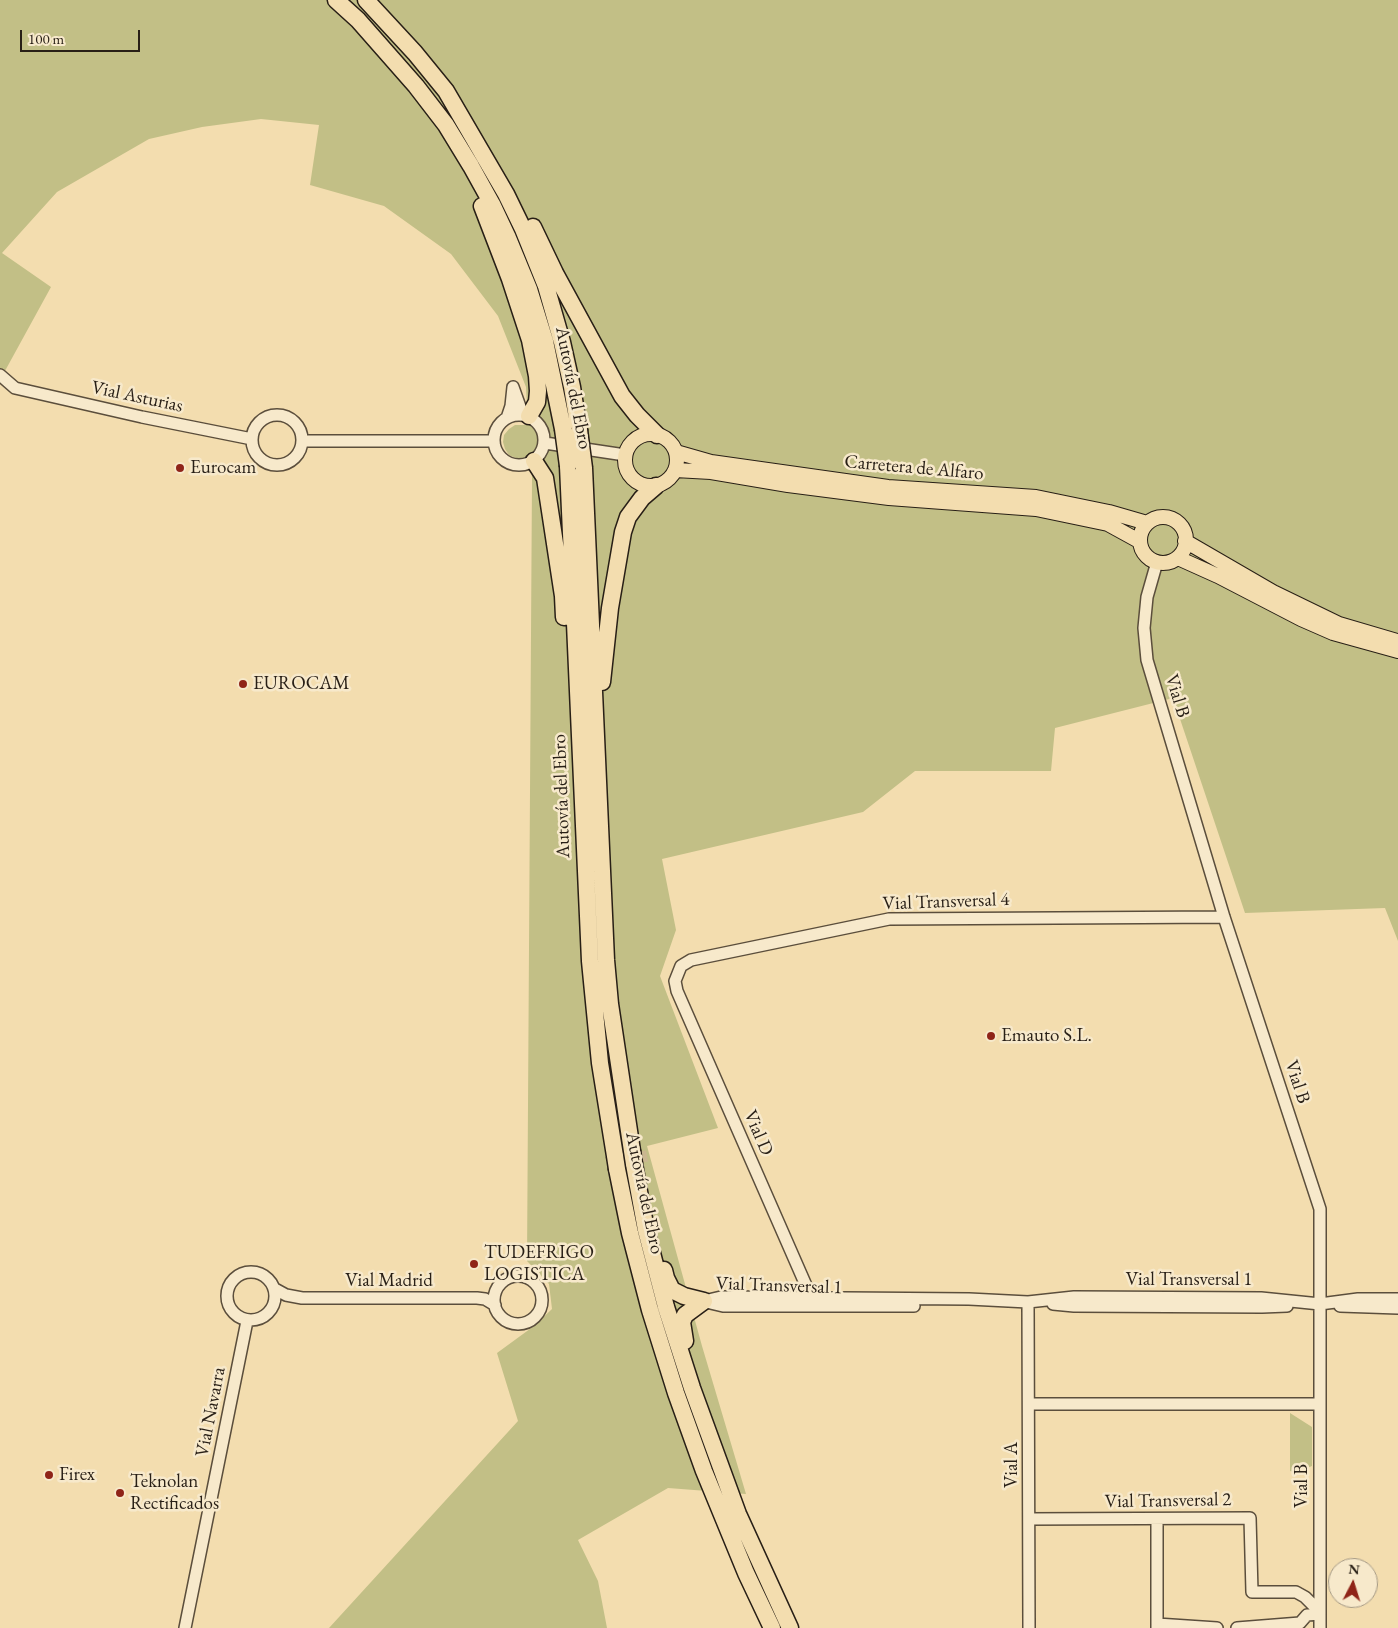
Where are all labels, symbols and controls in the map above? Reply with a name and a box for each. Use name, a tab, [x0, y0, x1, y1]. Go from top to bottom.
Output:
scale bar	[22, 20, 142, 52]
text: 100 m	[28, 29, 64, 48]
street label: Autovía del Ebro	[550, 325, 596, 451]
street label: Vial Asturias	[89, 376, 185, 418]
street label: Carretera de Alfaro	[843, 451, 985, 485]
place label: Eurocam	[190, 457, 256, 479]
marker: Eurocam	[174, 462, 186, 474]
street label: Vial B	[1160, 672, 1194, 720]
place label: EUROCAM	[253, 673, 350, 695]
marker: EUROCAM	[237, 678, 249, 690]
street label: Autovía del Ebro	[548, 734, 576, 858]
street label: Vial Transversal 4	[882, 888, 1010, 916]
place label: Emauto S.L.	[1001, 1025, 1092, 1047]
marker: Emauto S.L.	[985, 1030, 997, 1042]
street label: Vial B	[1279, 1057, 1315, 1107]
street label: Vial D	[738, 1107, 778, 1159]
street label: Autovía del Ebro	[620, 1130, 668, 1256]
place label: TUDEFRIGO LOGISTICA	[484, 1242, 594, 1286]
marker: TUDEFRIGO LOGISTICA	[468, 1258, 480, 1270]
street label: Vial Transversal 1	[1126, 1269, 1252, 1291]
street label: Vial Madrid	[345, 1270, 433, 1292]
street label: Vial Transversal 1	[715, 1272, 843, 1300]
street label: Vial Navarra	[191, 1365, 231, 1459]
street label: Vial A	[1001, 1442, 1023, 1488]
place label: Firex	[59, 1464, 95, 1486]
street label: Vial B	[1291, 1464, 1313, 1508]
marker: Firex	[43, 1469, 55, 1481]
place label: Teknolan Rectificados	[130, 1471, 219, 1515]
marker: Teknolan Rectificados	[114, 1487, 126, 1499]
street label: Vial Transversal 2	[1104, 1488, 1232, 1514]
north arrow	[1328, 1558, 1378, 1608]
text: N	[1348, 1560, 1361, 1579]

